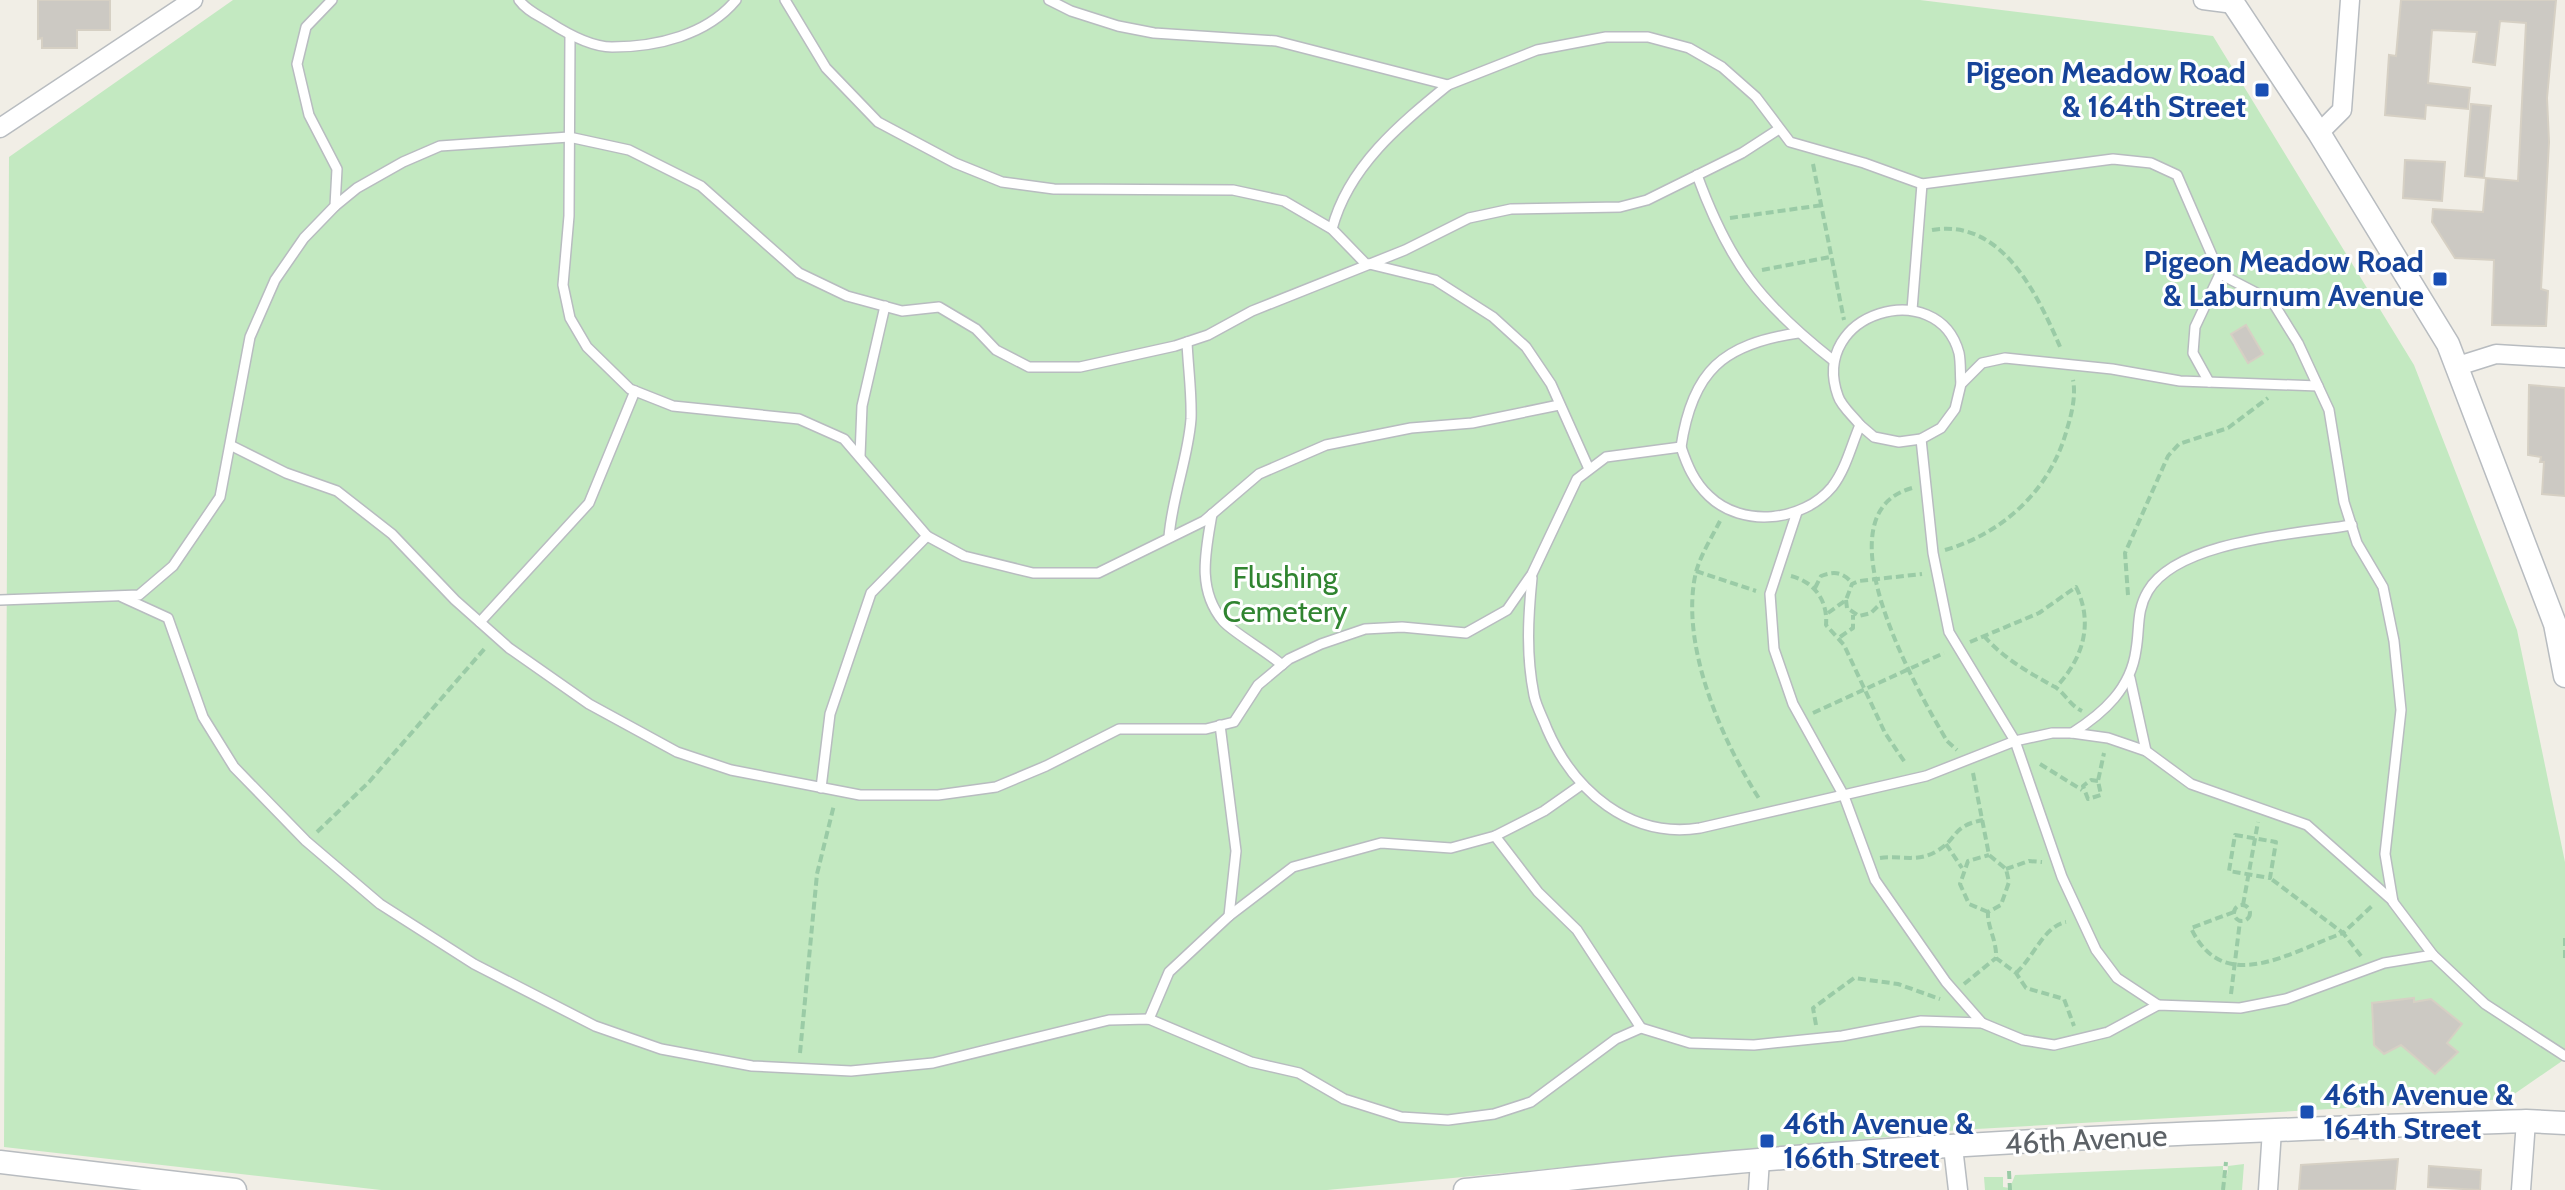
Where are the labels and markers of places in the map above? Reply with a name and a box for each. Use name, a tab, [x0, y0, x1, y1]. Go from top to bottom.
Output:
place label: Pigeon Meadow Road & 164th Street	[1965, 54, 2246, 125]
marker: Pigeon Meadow Road & 164th Street	[2253, 81, 2271, 99]
place label: Pigeon Meadow Road & Laburnum Avenue	[2143, 243, 2424, 314]
marker: Pigeon Meadow Road & Laburnum Avenue	[2431, 270, 2449, 288]
place label: 46th Avenue & 164th Street	[2323, 1076, 2514, 1147]
marker: 46th Avenue & 164th Street	[2298, 1103, 2316, 1121]
place label: 46th Avenue & 166th Street	[1783, 1105, 1974, 1176]
marker: 46th Avenue & 166th Street	[1758, 1132, 1776, 1150]

